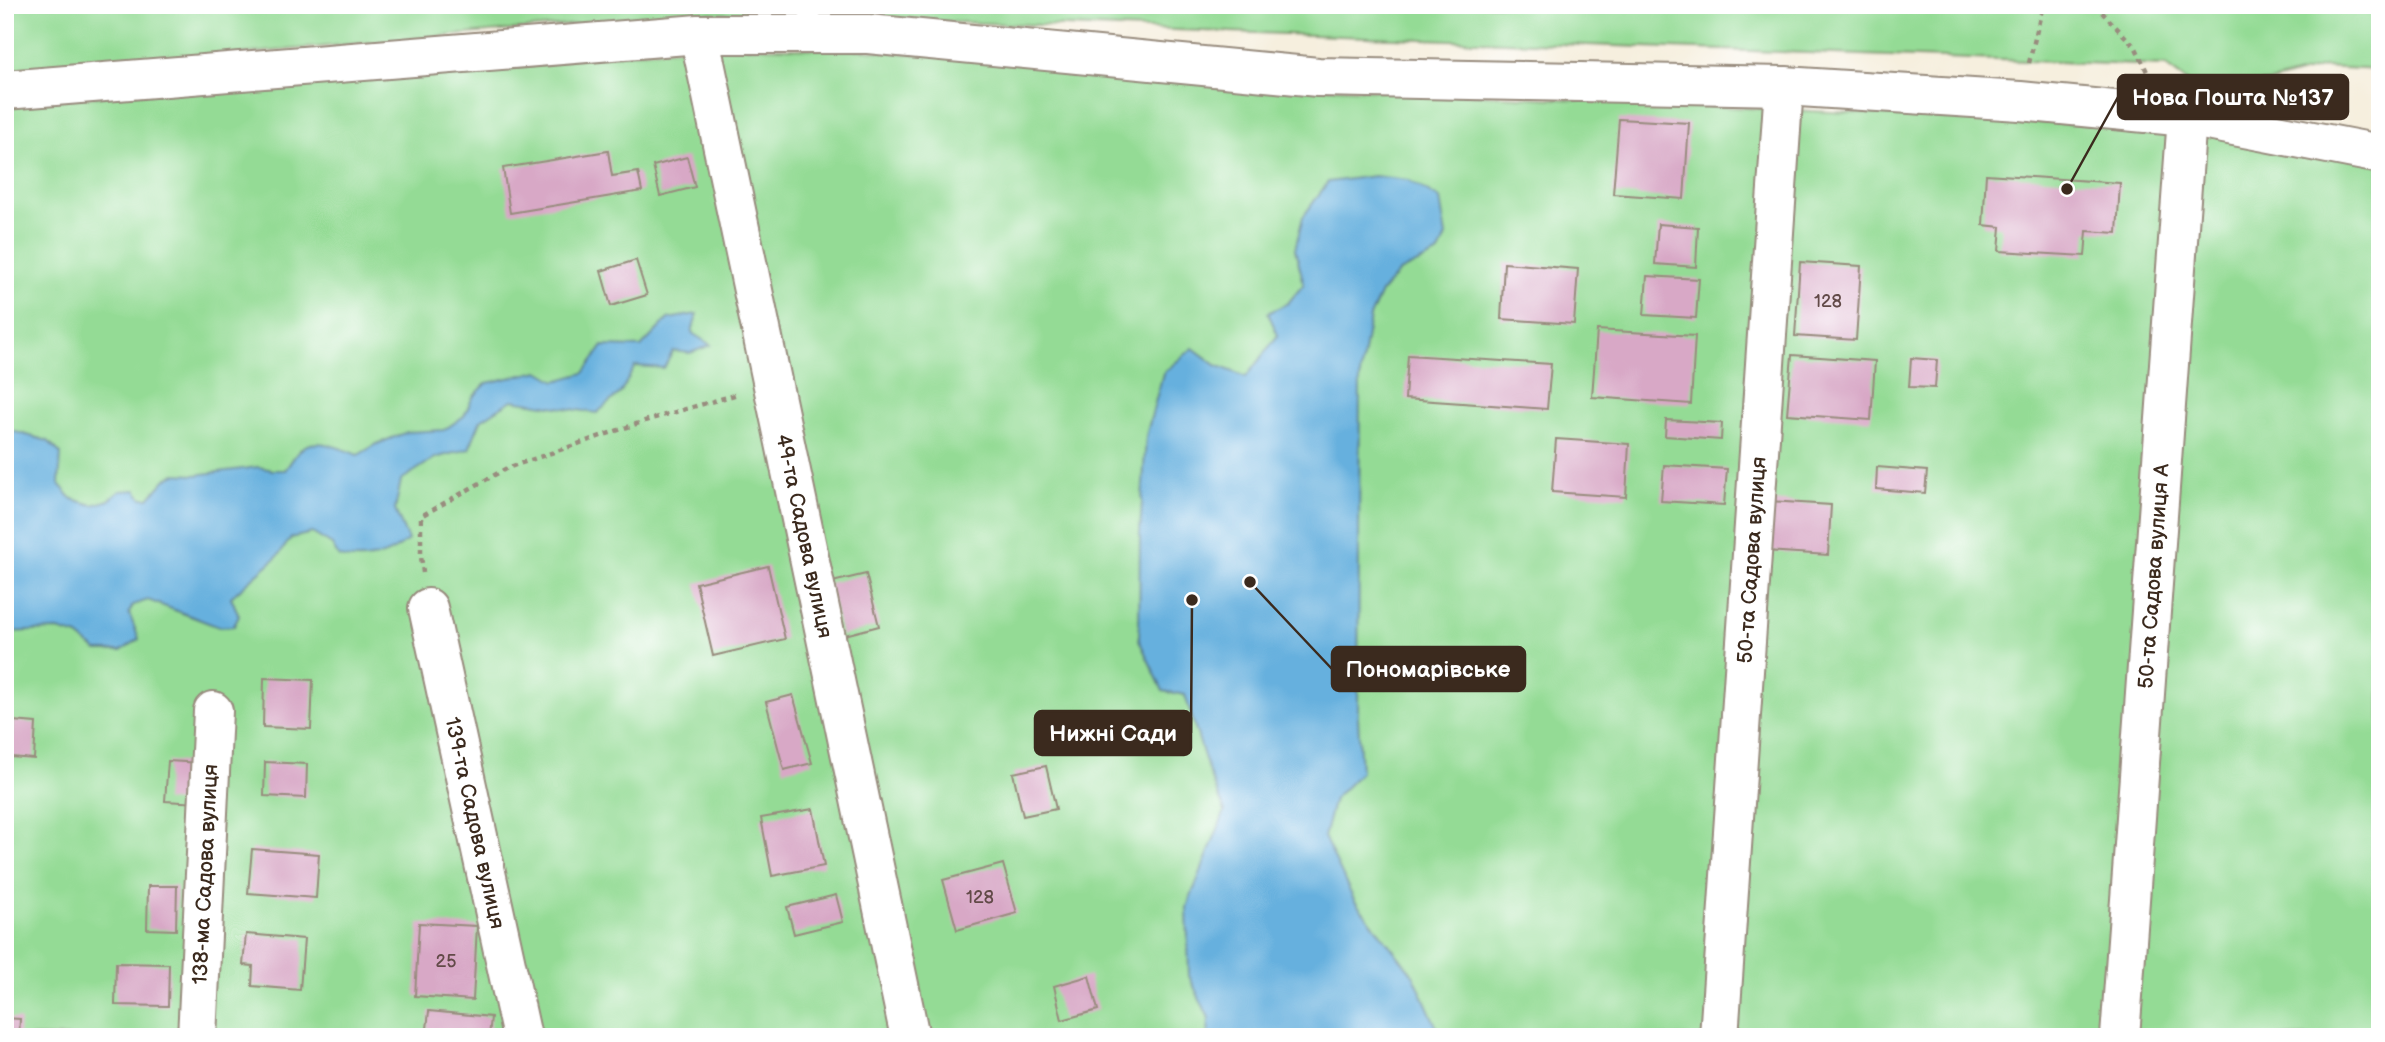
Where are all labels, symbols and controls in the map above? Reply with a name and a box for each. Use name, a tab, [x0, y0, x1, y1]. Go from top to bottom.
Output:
callout: Нова Пошта №137	[2118, 75, 2348, 119]
text: Нова Пошта №137	[2132, 84, 2334, 112]
house number: 128	[1814, 291, 1842, 312]
street label: 49-та Садова вулиця	[770, 432, 838, 640]
street label: 50-та Садова вулиця	[1733, 456, 1772, 664]
street label: 50-та Садова вулиця А	[2133, 462, 2175, 690]
callout: Пономарівське	[1332, 647, 1525, 691]
text: Пономарівське	[1345, 656, 1511, 684]
callout: Нижні Сади	[1035, 711, 1191, 755]
street label: 139-та Садова вулиця	[439, 715, 510, 931]
text: Нижні Сади	[1049, 720, 1177, 748]
street label: 138-ма Садова вулиця	[188, 763, 223, 985]
house number: 128	[966, 887, 994, 908]
house number: 25	[436, 951, 456, 972]

